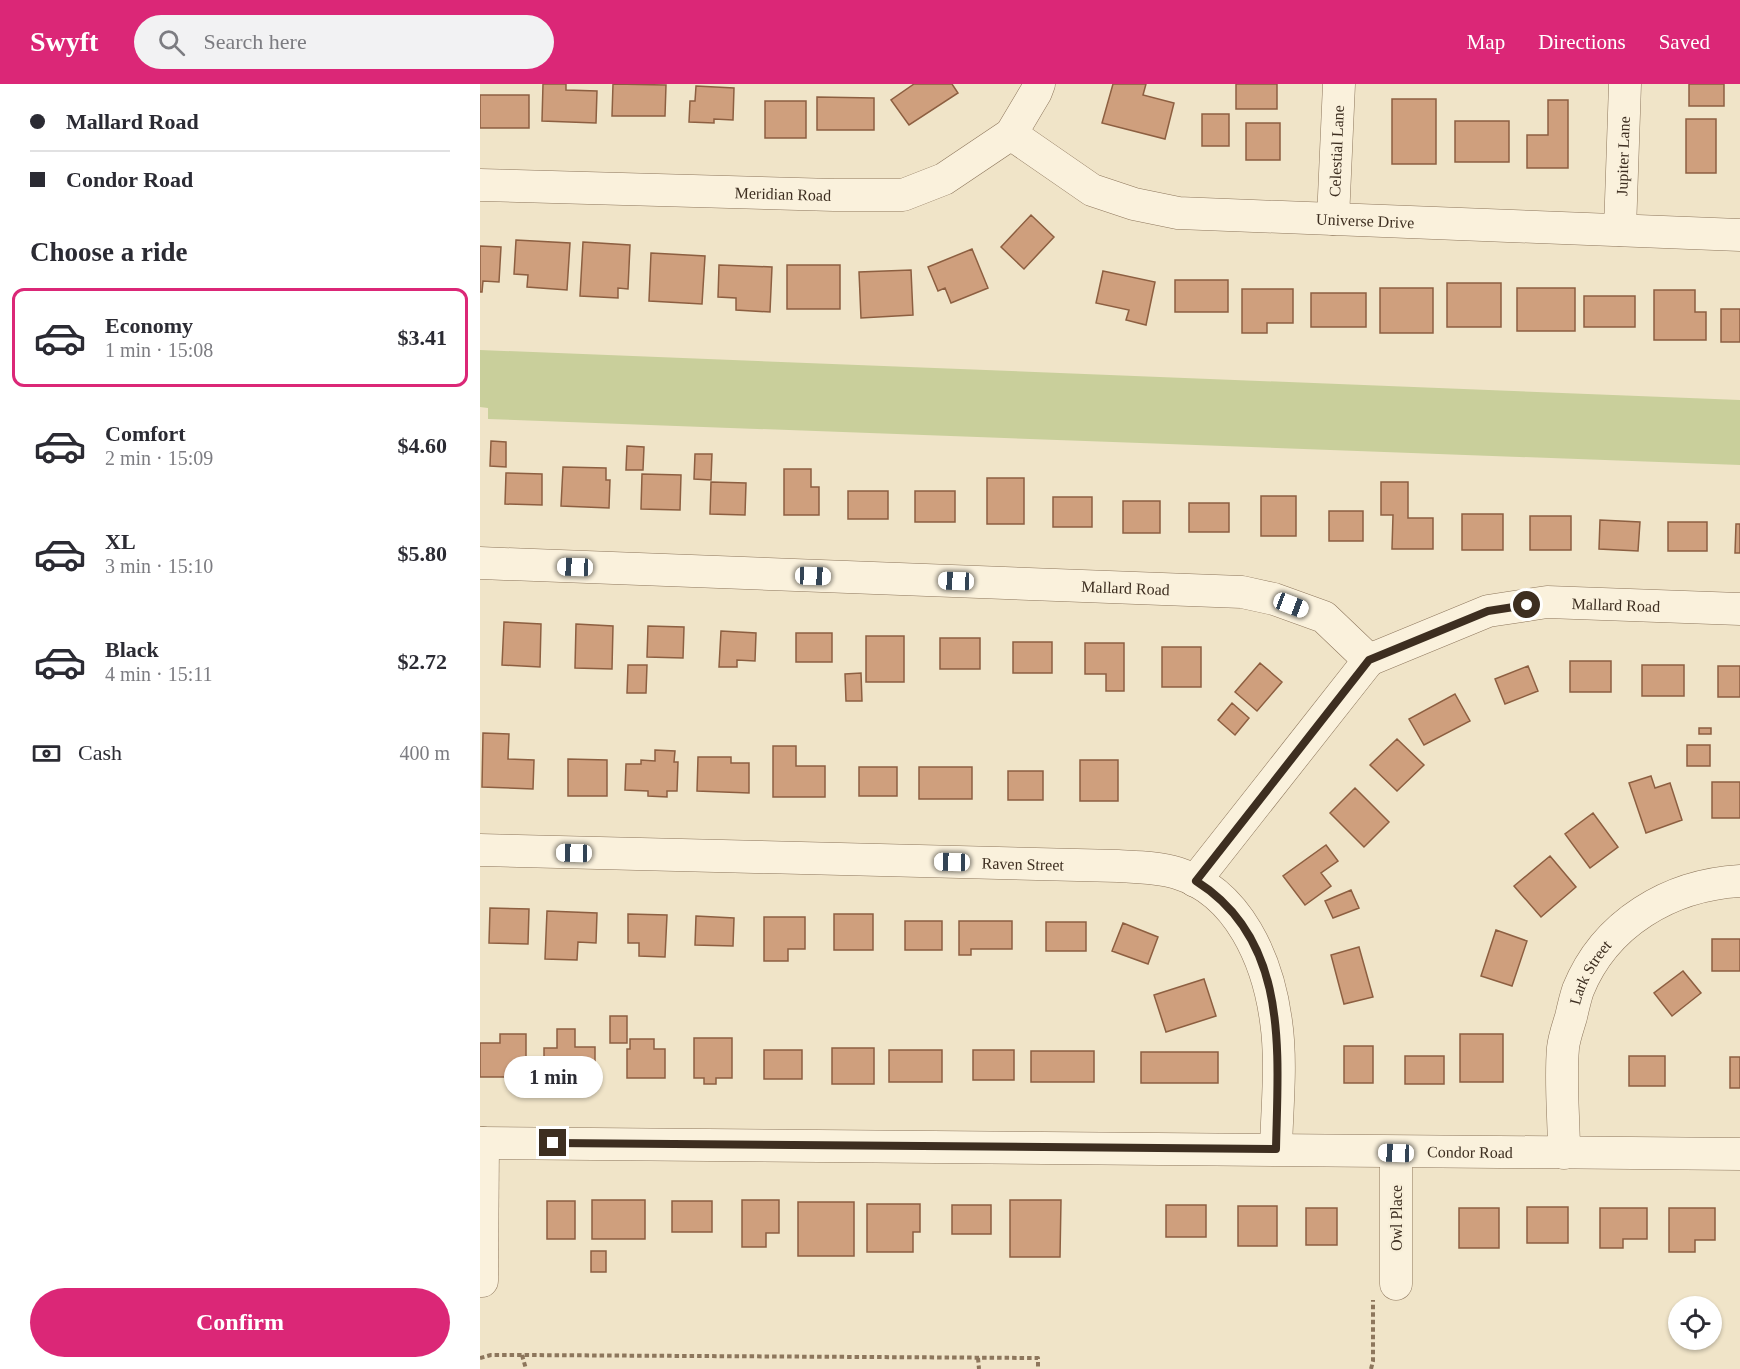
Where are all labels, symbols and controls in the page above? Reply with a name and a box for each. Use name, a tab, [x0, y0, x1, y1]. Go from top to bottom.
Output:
search box	[134, 15, 554, 69]
text: Swyft	[30, 26, 98, 57]
icon: search	[155, 26, 188, 59]
text: Search here	[203, 29, 307, 54]
text: Map	[1467, 30, 1505, 54]
text: Directions	[1538, 30, 1626, 54]
text: Saved	[1659, 30, 1710, 54]
street label: Celestial Lane	[1325, 105, 1347, 197]
text: Mallard Road	[66, 109, 199, 134]
street label: Jupiter Lane	[1613, 116, 1632, 196]
text: Condor Road	[66, 167, 193, 192]
street label: Meridian Road	[734, 184, 831, 203]
street label: Universe Drive	[1316, 210, 1415, 231]
text: Choose a ride	[30, 237, 188, 267]
icon: car	[33, 311, 87, 365]
text: Economy	[105, 313, 193, 338]
text: $3.41	[398, 325, 447, 350]
text: 1 min · 15:08	[105, 339, 213, 361]
icon: car	[33, 419, 87, 473]
text: Comfort	[105, 421, 186, 446]
text: $4.60	[398, 433, 447, 458]
text: 2 min · 15:09	[105, 447, 213, 469]
icon: car	[33, 527, 87, 581]
text: XL	[105, 529, 136, 554]
text: $5.80	[398, 541, 447, 566]
text: 3 min · 15:10	[105, 555, 213, 577]
car	[557, 557, 593, 577]
car	[795, 566, 831, 586]
car	[938, 571, 974, 591]
street label: Mallard Road	[1081, 577, 1170, 598]
car	[1271, 590, 1311, 620]
route start	[1513, 591, 1540, 618]
street label: Mallard Road	[1571, 594, 1660, 615]
icon: car	[33, 635, 87, 689]
text: Black	[105, 637, 159, 662]
text: $2.72	[398, 649, 447, 674]
text: 4 min · 15:11	[105, 663, 213, 685]
icon: cash	[30, 737, 63, 770]
text: Cash	[78, 740, 122, 765]
text: 400 m	[399, 742, 450, 764]
car	[556, 844, 592, 862]
car	[934, 853, 970, 871]
street label: Raven Street	[982, 854, 1065, 873]
street label: Lark Street	[1566, 936, 1615, 1006]
callout: 1 min	[503, 1056, 602, 1098]
text: 1 min	[529, 1066, 578, 1088]
route end	[539, 1129, 566, 1156]
car	[1378, 1143, 1414, 1163]
street label: Condor Road	[1427, 1143, 1513, 1161]
street label: Owl Place	[1388, 1185, 1405, 1251]
button: Confirm	[30, 1288, 450, 1357]
map controls	[1668, 1296, 1722, 1350]
button: locate	[1668, 1296, 1722, 1350]

